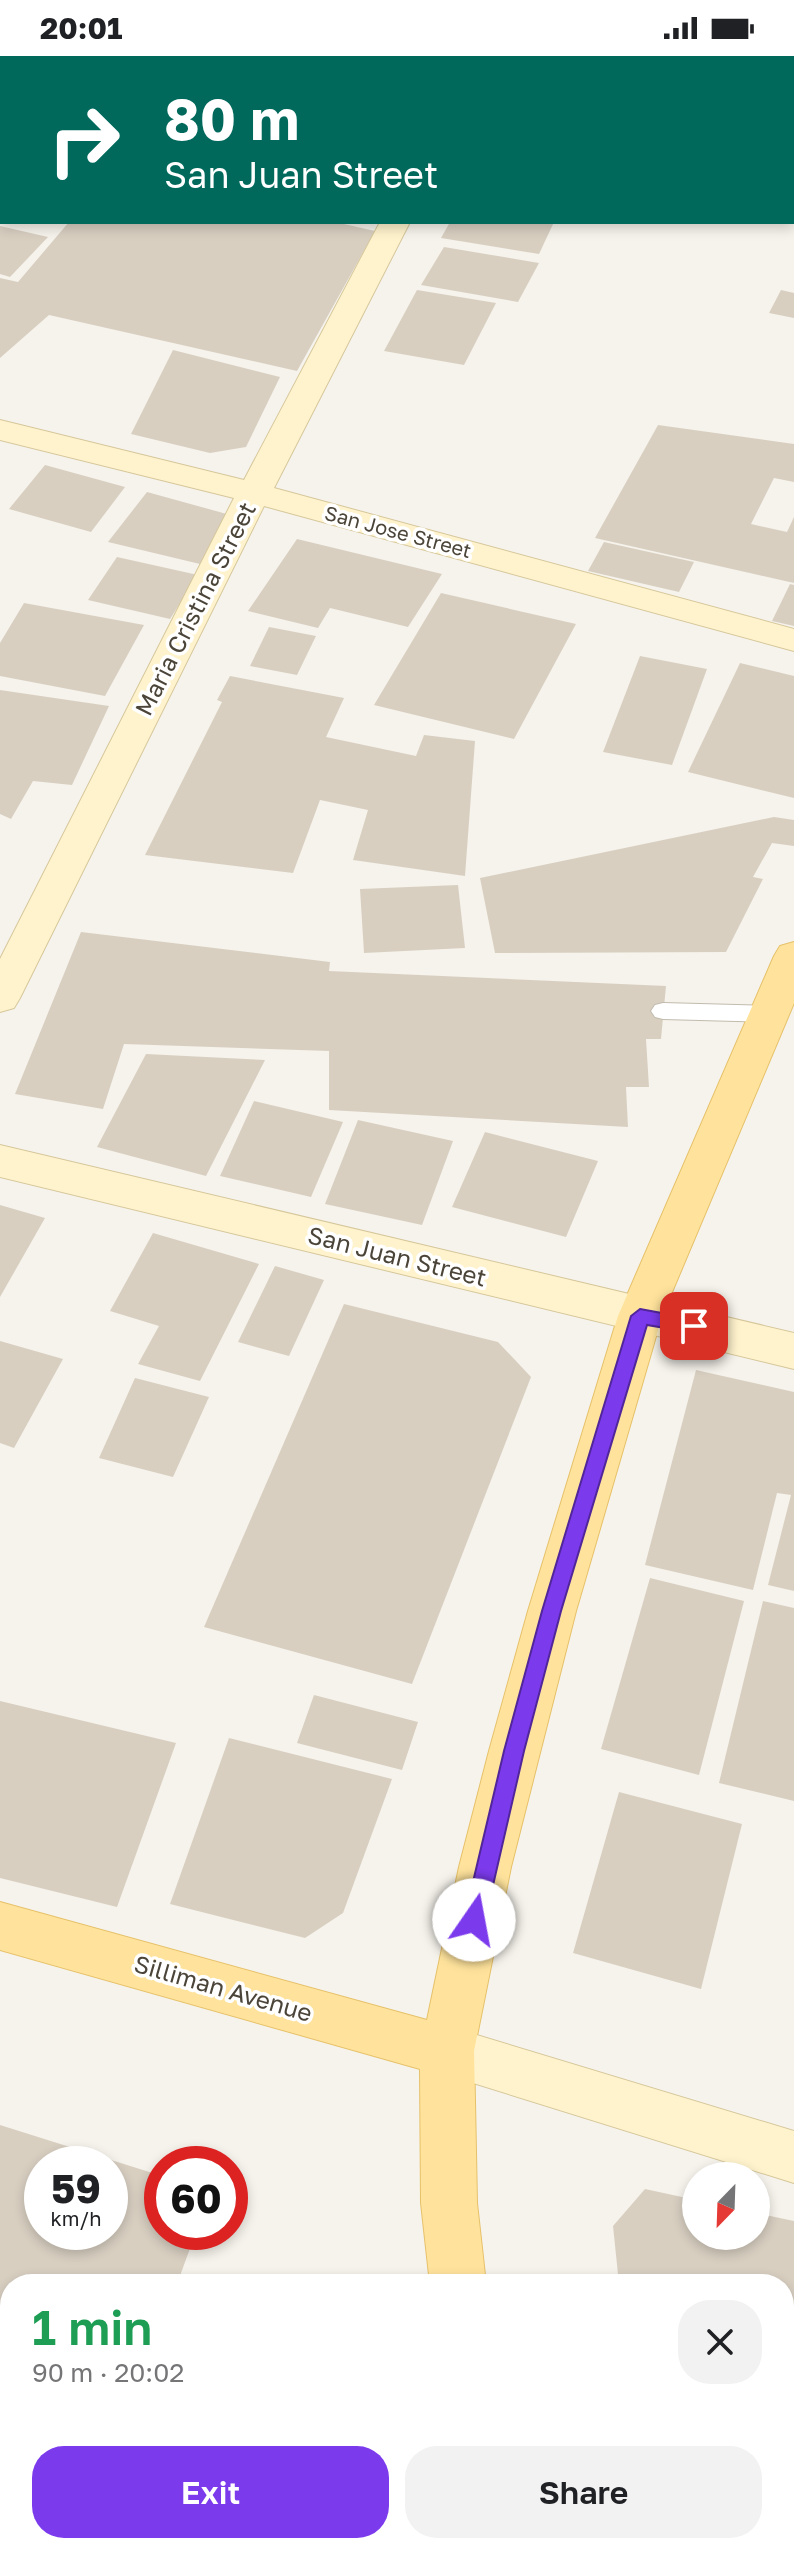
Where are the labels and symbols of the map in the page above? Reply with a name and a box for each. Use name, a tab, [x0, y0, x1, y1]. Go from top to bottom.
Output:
street label: Maria Cristina Street	[128, 497, 261, 720]
street label: San Jose Street	[322, 500, 474, 562]
street label: San Juan Street	[305, 1219, 490, 1292]
pin	[660, 1292, 728, 1360]
position arrow	[432, 1878, 516, 1962]
street label: Silliman Avenue	[131, 1948, 316, 2027]
speed limit sign: 60	[144, 2146, 248, 2250]
north arrow	[682, 2162, 770, 2250]

